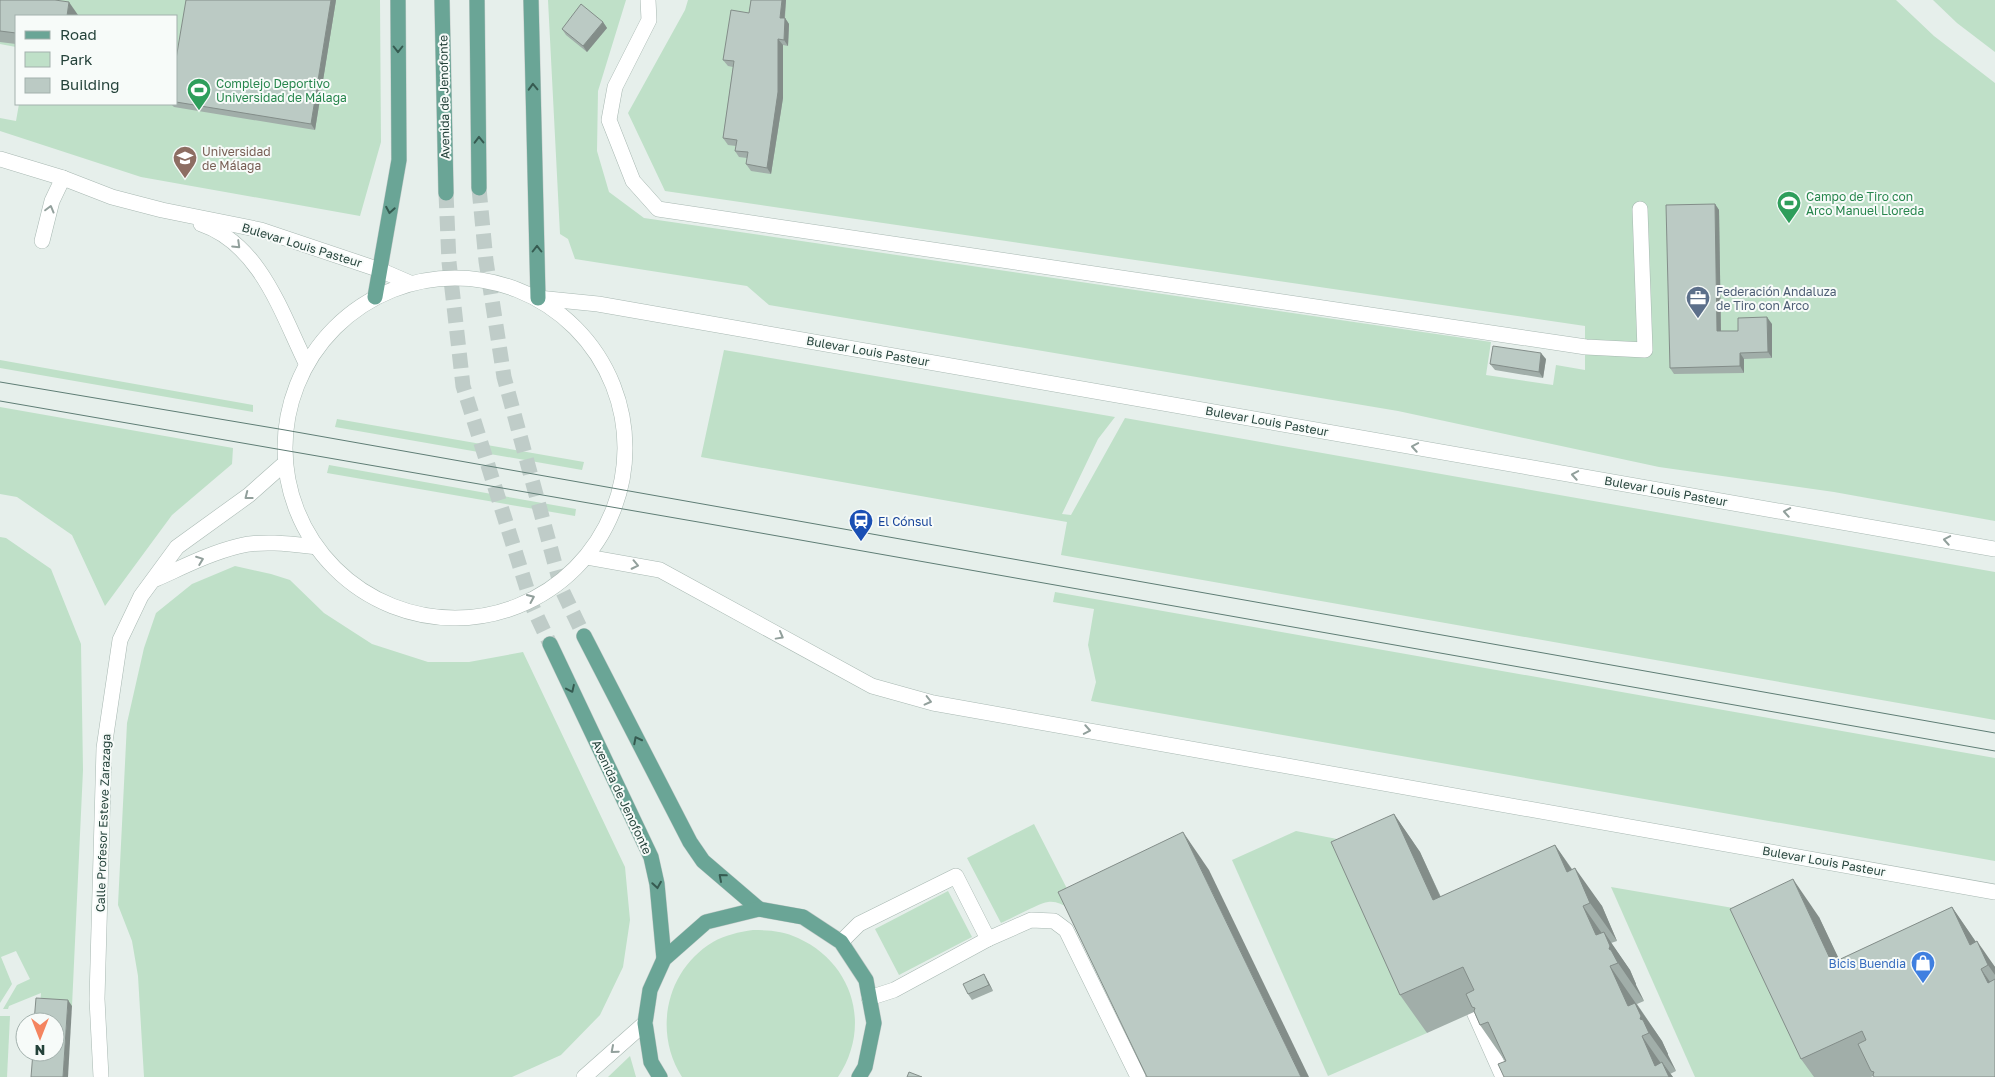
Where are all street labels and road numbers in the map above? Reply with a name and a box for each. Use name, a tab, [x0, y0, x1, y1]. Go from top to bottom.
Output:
street label: Avenida de Jenofonte	[435, 35, 453, 159]
street label: Bulevar Louis Pasteur	[240, 220, 364, 271]
street label: Bulevar Louis Pasteur	[805, 333, 931, 369]
street label: Bulevar Louis Pasteur	[1204, 403, 1330, 439]
street label: Bulevar Louis Pasteur	[1603, 473, 1729, 509]
street label: Calle Profesor Esteve Zarazaga	[92, 734, 114, 912]
street label: Avenida de Jenofonte	[589, 737, 655, 857]
street label: Bulevar Louis Pasteur	[1761, 843, 1887, 879]

